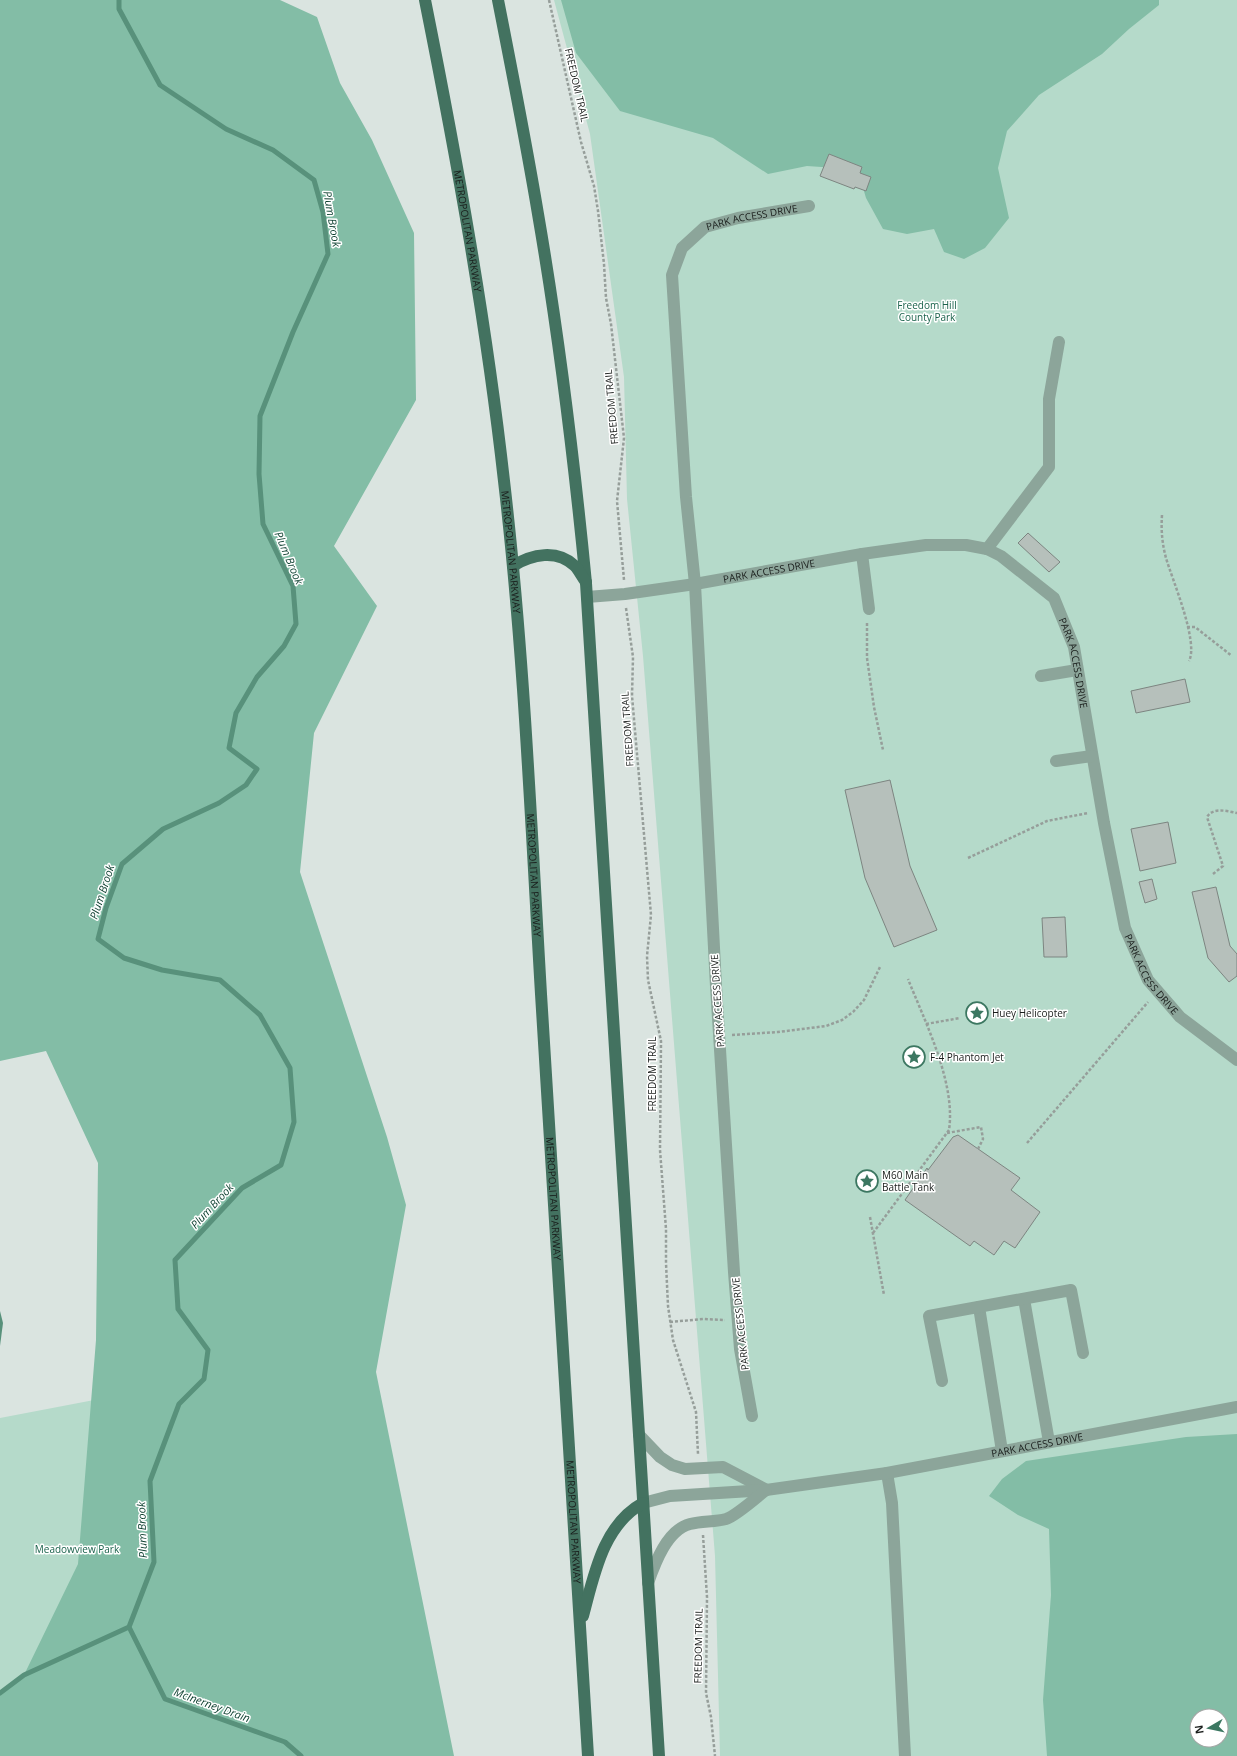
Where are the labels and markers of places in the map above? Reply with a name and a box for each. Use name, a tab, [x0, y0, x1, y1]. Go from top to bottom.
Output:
place icon: Huey Helicopter	[964, 1000, 990, 1026]
place label: Huey Helicopter	[992, 1006, 1067, 1020]
place icon: F-4 Phantom Jet	[901, 1044, 927, 1070]
place label: F-4 Phantom Jet	[930, 1050, 1004, 1064]
place icon: M60 Main Battle Tank	[854, 1168, 880, 1194]
place label: M60 Main Battle Tank	[882, 1168, 935, 1194]

